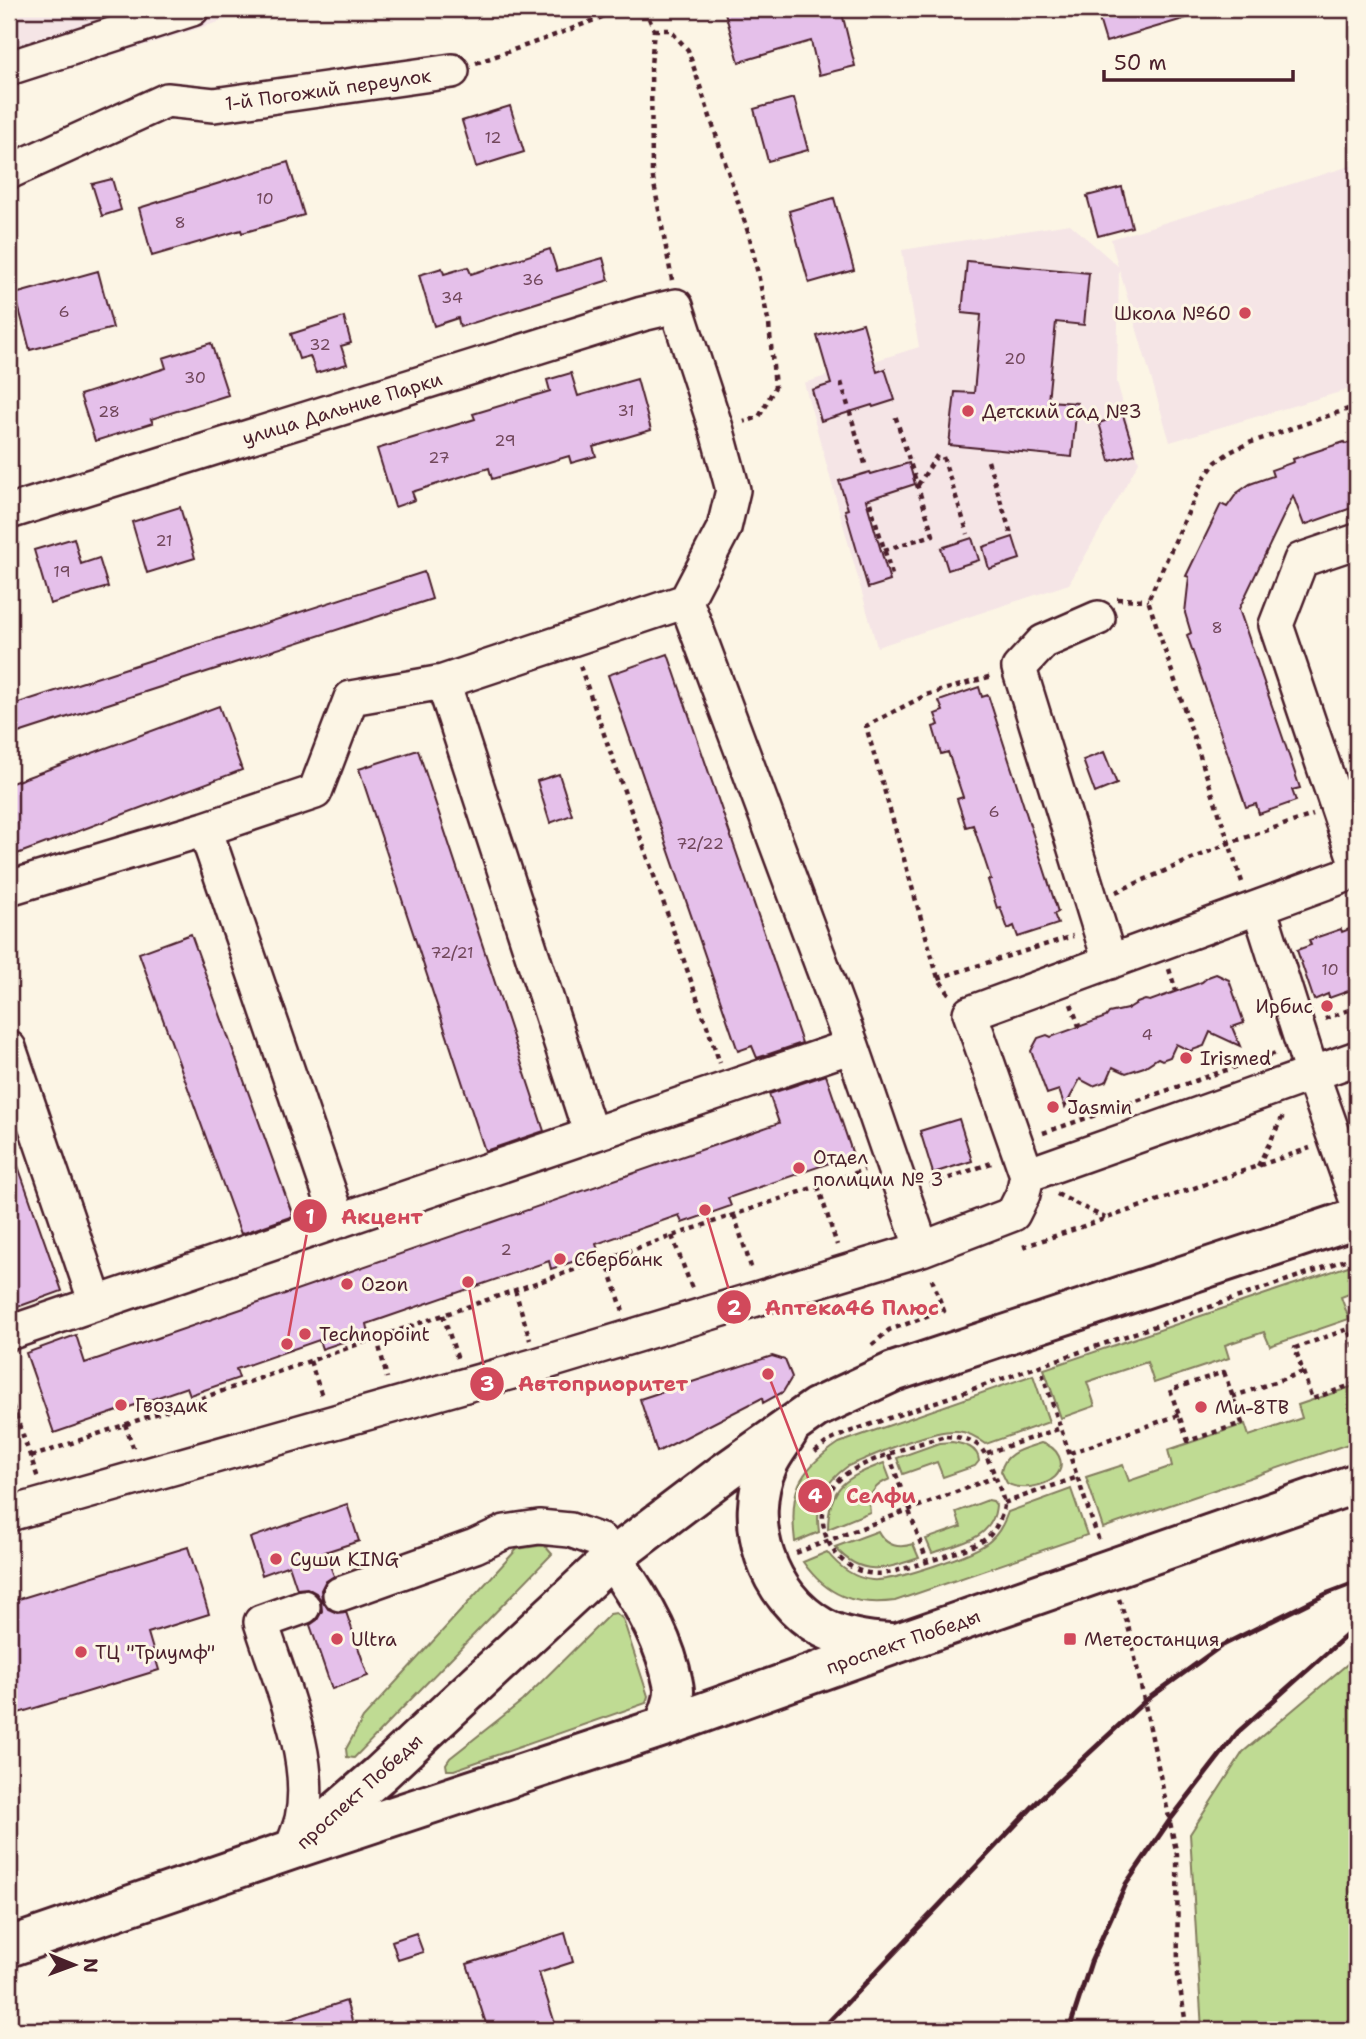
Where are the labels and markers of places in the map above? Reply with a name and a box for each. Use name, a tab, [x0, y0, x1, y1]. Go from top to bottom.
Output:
place label: Школа №60	[1114, 301, 1231, 326]
marker: Школа №60	[1237, 305, 1253, 321]
place label: Детский сад №3	[982, 399, 1142, 424]
marker: Детский сад №3	[960, 403, 976, 419]
place label: Ирбис	[1256, 994, 1313, 1019]
marker: Ирбис	[1319, 998, 1335, 1014]
place label: Irismed	[1200, 1046, 1271, 1071]
marker: Irismed	[1178, 1050, 1194, 1066]
place label: Jasmin	[1067, 1095, 1132, 1120]
marker: Jasmin	[1045, 1099, 1061, 1115]
place label: Отдел полиции № 3	[813, 1145, 944, 1192]
marker: Отдел полиции № 3	[791, 1160, 807, 1176]
callout: Акцент	[292, 1195, 437, 1237]
place label: Сбербанк	[574, 1247, 663, 1272]
marker: Сбербанк	[552, 1251, 568, 1267]
place label: Ozon	[361, 1272, 408, 1297]
marker: Ozon	[339, 1276, 355, 1292]
callout: Аптека46 Плюс	[716, 1286, 954, 1328]
place label: Technopoint	[319, 1322, 430, 1347]
marker: Technopoint	[297, 1326, 313, 1342]
callout: Автоприоритет	[469, 1363, 703, 1405]
place label: Гвоздик	[135, 1393, 208, 1418]
place label: Ми-8ТВ	[1215, 1395, 1289, 1420]
marker: Гвоздик	[113, 1397, 129, 1413]
marker: Ми-8ТВ	[1193, 1399, 1209, 1415]
callout: Селфи	[797, 1475, 930, 1517]
place label: Суши KING	[290, 1547, 399, 1572]
marker: Суши KING	[268, 1551, 284, 1567]
place label: Ultra	[351, 1627, 397, 1652]
place label: Метеостанция	[1084, 1627, 1219, 1652]
marker: Ultra	[329, 1631, 345, 1647]
marker: Метеостанция	[1062, 1631, 1078, 1647]
place label: ТЦ "Триумф"	[95, 1640, 215, 1665]
marker: ТЦ "Триумф"	[73, 1644, 89, 1660]

